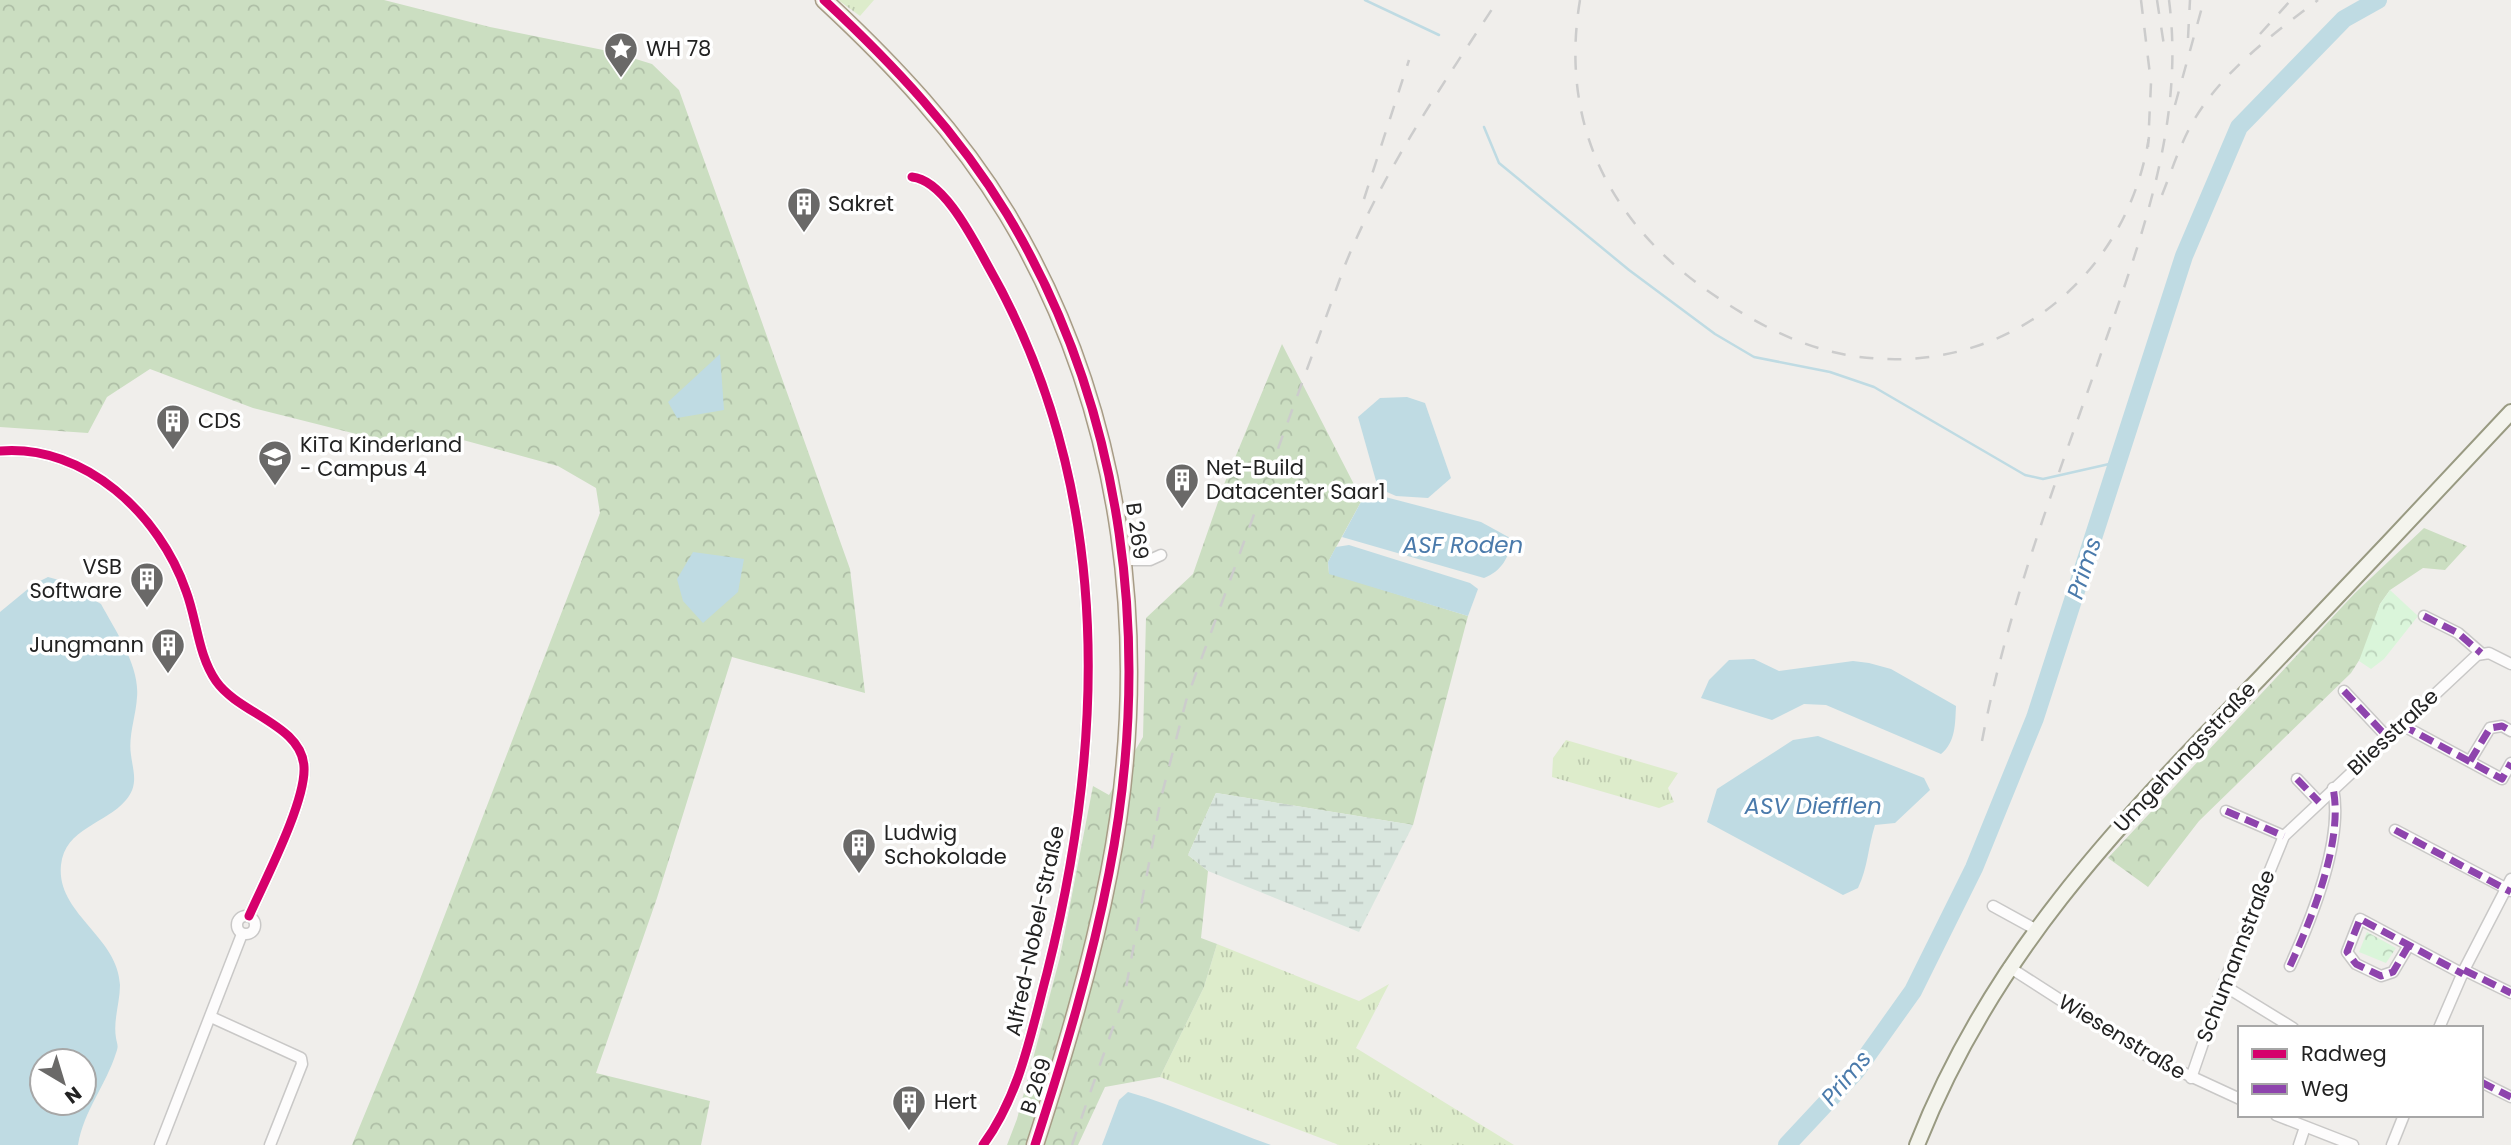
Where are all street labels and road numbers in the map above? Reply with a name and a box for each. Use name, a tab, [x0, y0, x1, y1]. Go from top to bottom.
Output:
street label: B 269	[1119, 501, 1156, 561]
street label: Umgehungsstraße	[2107, 675, 2262, 838]
street label: Bliesstraße	[2341, 682, 2445, 782]
street label: Alfred-Nobel-Straße	[998, 823, 1071, 1039]
street label: Schumannstraße	[2189, 865, 2282, 1046]
street label: Wiesenstraße	[2053, 987, 2191, 1086]
street label: B 269	[1013, 1054, 1058, 1117]

